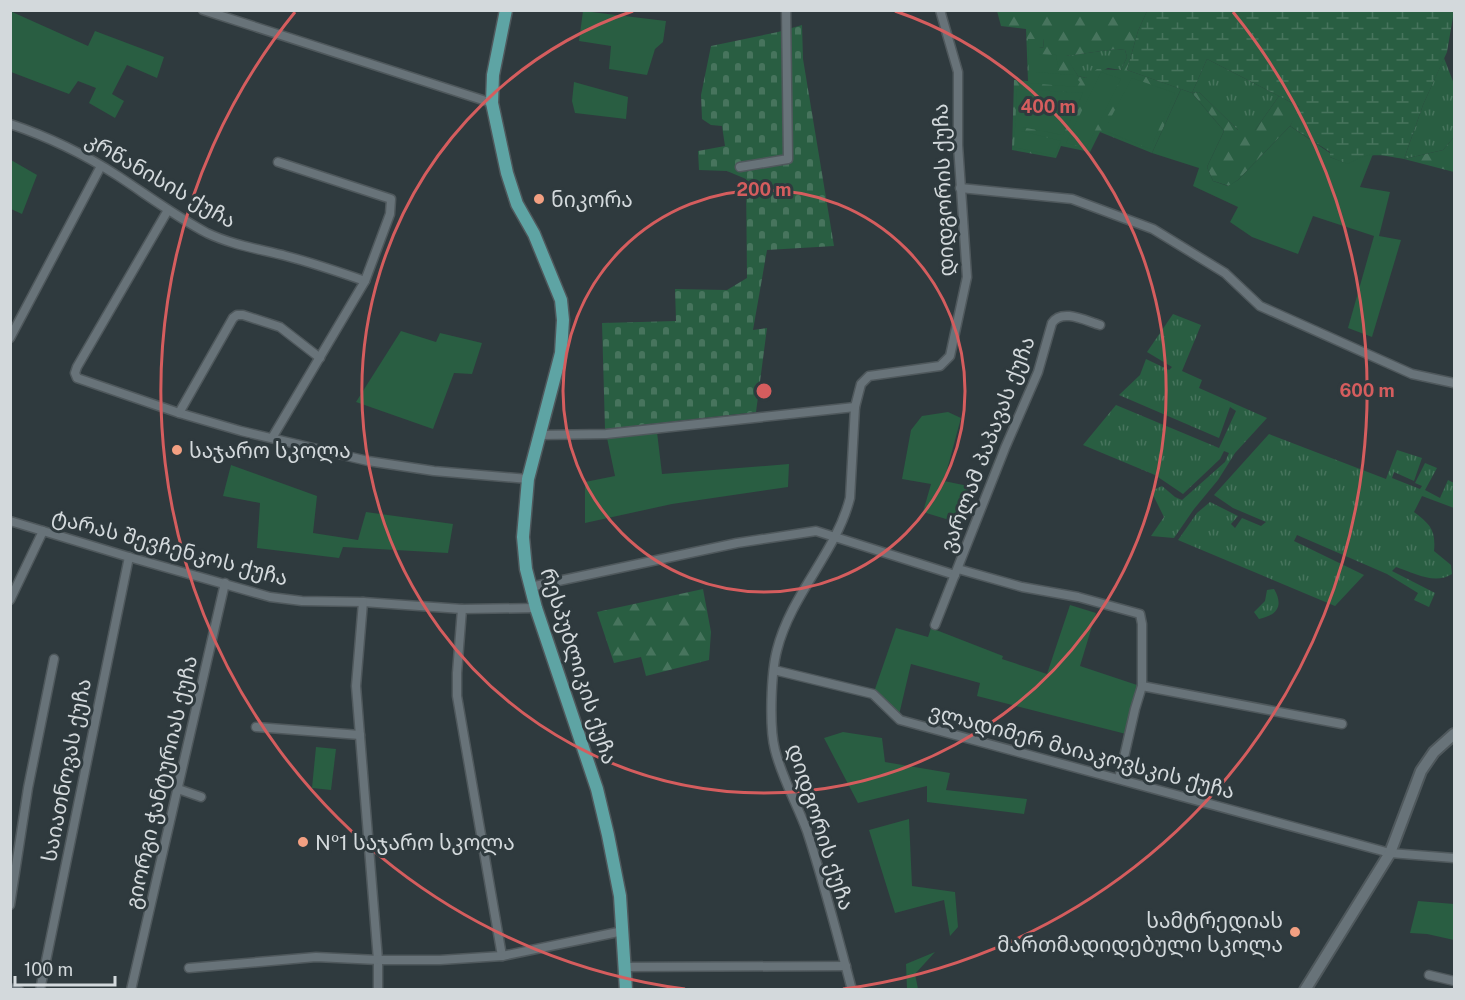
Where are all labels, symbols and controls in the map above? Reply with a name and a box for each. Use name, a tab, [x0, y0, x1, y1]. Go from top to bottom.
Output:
text: 400 m	[1020, 96, 1076, 117]
street label: დიდგორის ქუჩა	[927, 103, 960, 277]
street label: კრწანისის ქუჩა	[81, 127, 241, 233]
text: 200 m	[737, 179, 791, 200]
place label: ნიკორა	[551, 187, 633, 212]
marker: ნიკორა	[532, 192, 546, 206]
street label: ვარლამ პაპავას ქუჩა	[934, 332, 1041, 556]
text: 600 m	[1339, 380, 1395, 401]
centre of rings	[754, 381, 774, 401]
place label: საჯარო სკოლა	[189, 438, 351, 464]
marker: საჯარო სკოლა	[170, 443, 184, 457]
street label: ტარას შევჩენკოს ქუჩა	[49, 503, 291, 591]
street label: რესპუბლიკის ქუჩა	[535, 565, 623, 768]
street label: გიორგი ჭანტურიას ქუჩა	[120, 653, 202, 911]
street label: საიათნოვას ქუჩა	[36, 676, 96, 864]
street label: ვლადიმერ მაიაკოვსკის ქუჩა	[926, 698, 1237, 805]
street label: დიდგორის ქუჩა	[781, 741, 860, 914]
place label: №1 საჯარო სკოლა	[315, 830, 515, 856]
marker: №1 საჯარო სკოლა	[296, 835, 310, 849]
place label: სამტრედიას მართმადიდებული სკოლა	[997, 908, 1283, 958]
marker: სამტრედიას მართმადიდებული სკოლა	[1288, 925, 1302, 939]
scale bar	[15, 949, 116, 987]
text: 100 m	[24, 959, 73, 980]

